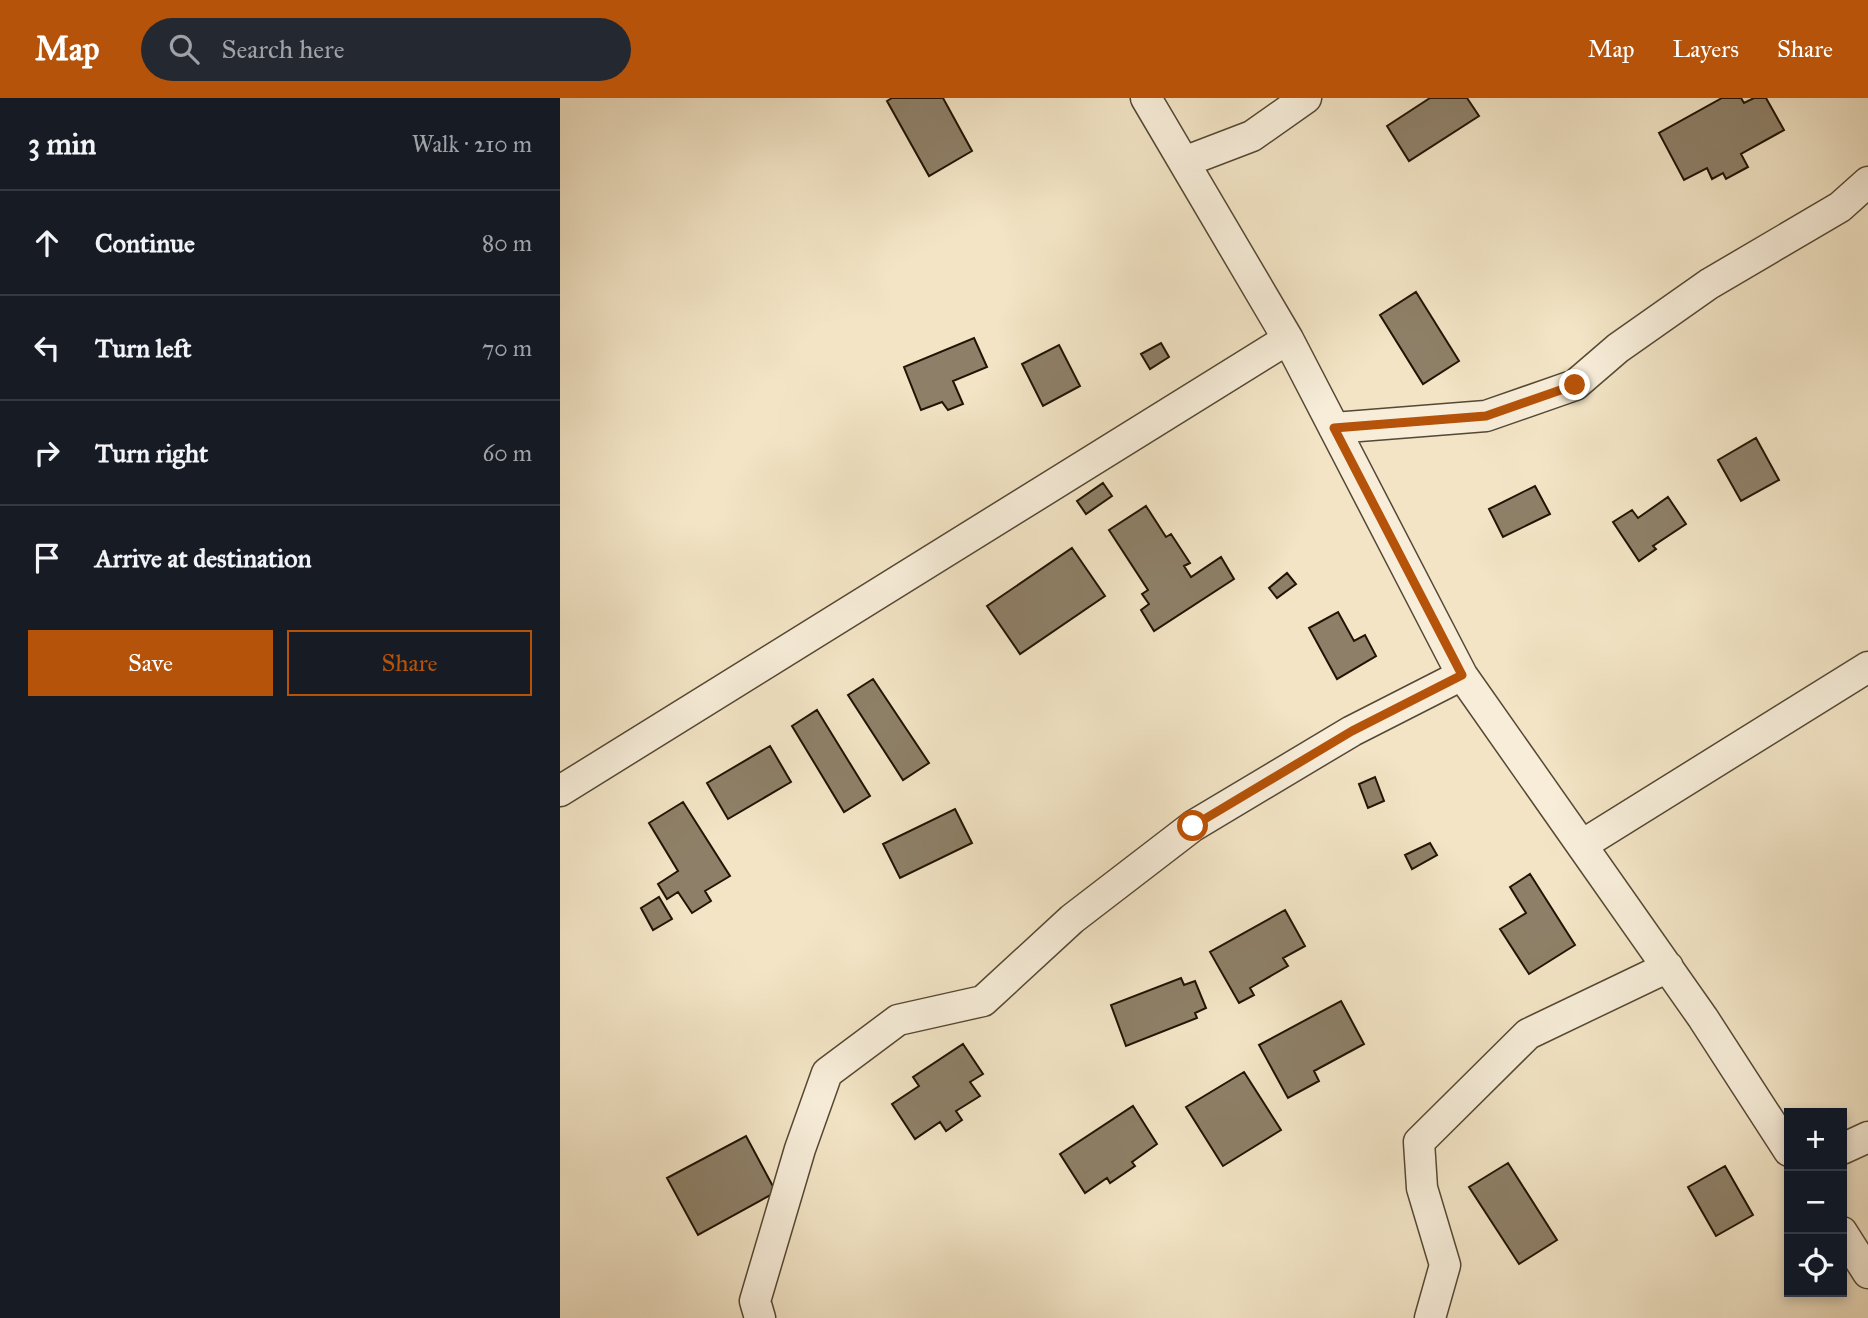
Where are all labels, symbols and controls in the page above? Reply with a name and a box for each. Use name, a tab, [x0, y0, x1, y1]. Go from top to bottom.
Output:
search box	[141, 18, 631, 81]
text: Map	[35, 29, 99, 69]
icon: search	[165, 30, 203, 68]
text: Search here	[221, 33, 345, 65]
text: Map	[1588, 34, 1635, 64]
text: Layers	[1673, 34, 1739, 64]
text: Share	[1777, 34, 1833, 64]
text: 3 min	[28, 126, 96, 162]
text: Walk · 210 m	[412, 130, 532, 158]
icon: ahead	[28, 224, 66, 262]
text: Continue	[95, 227, 195, 259]
text: 80 m	[482, 229, 532, 257]
icon: left	[28, 329, 66, 367]
text: Turn left	[95, 332, 191, 364]
text: 70 m	[482, 334, 532, 362]
route end	[1559, 369, 1590, 400]
icon: right	[28, 434, 66, 472]
text: Turn right	[95, 437, 208, 469]
text: 60 m	[483, 439, 532, 467]
icon: arrive	[28, 539, 66, 577]
text: Arrive at destination	[95, 542, 312, 574]
button: Save	[28, 630, 273, 696]
button: Share	[287, 630, 532, 696]
route start	[1177, 810, 1208, 841]
map controls	[1784, 1108, 1847, 1297]
button: +	[1784, 1108, 1847, 1171]
button: −	[1784, 1171, 1847, 1234]
button: locate	[1784, 1234, 1847, 1297]

